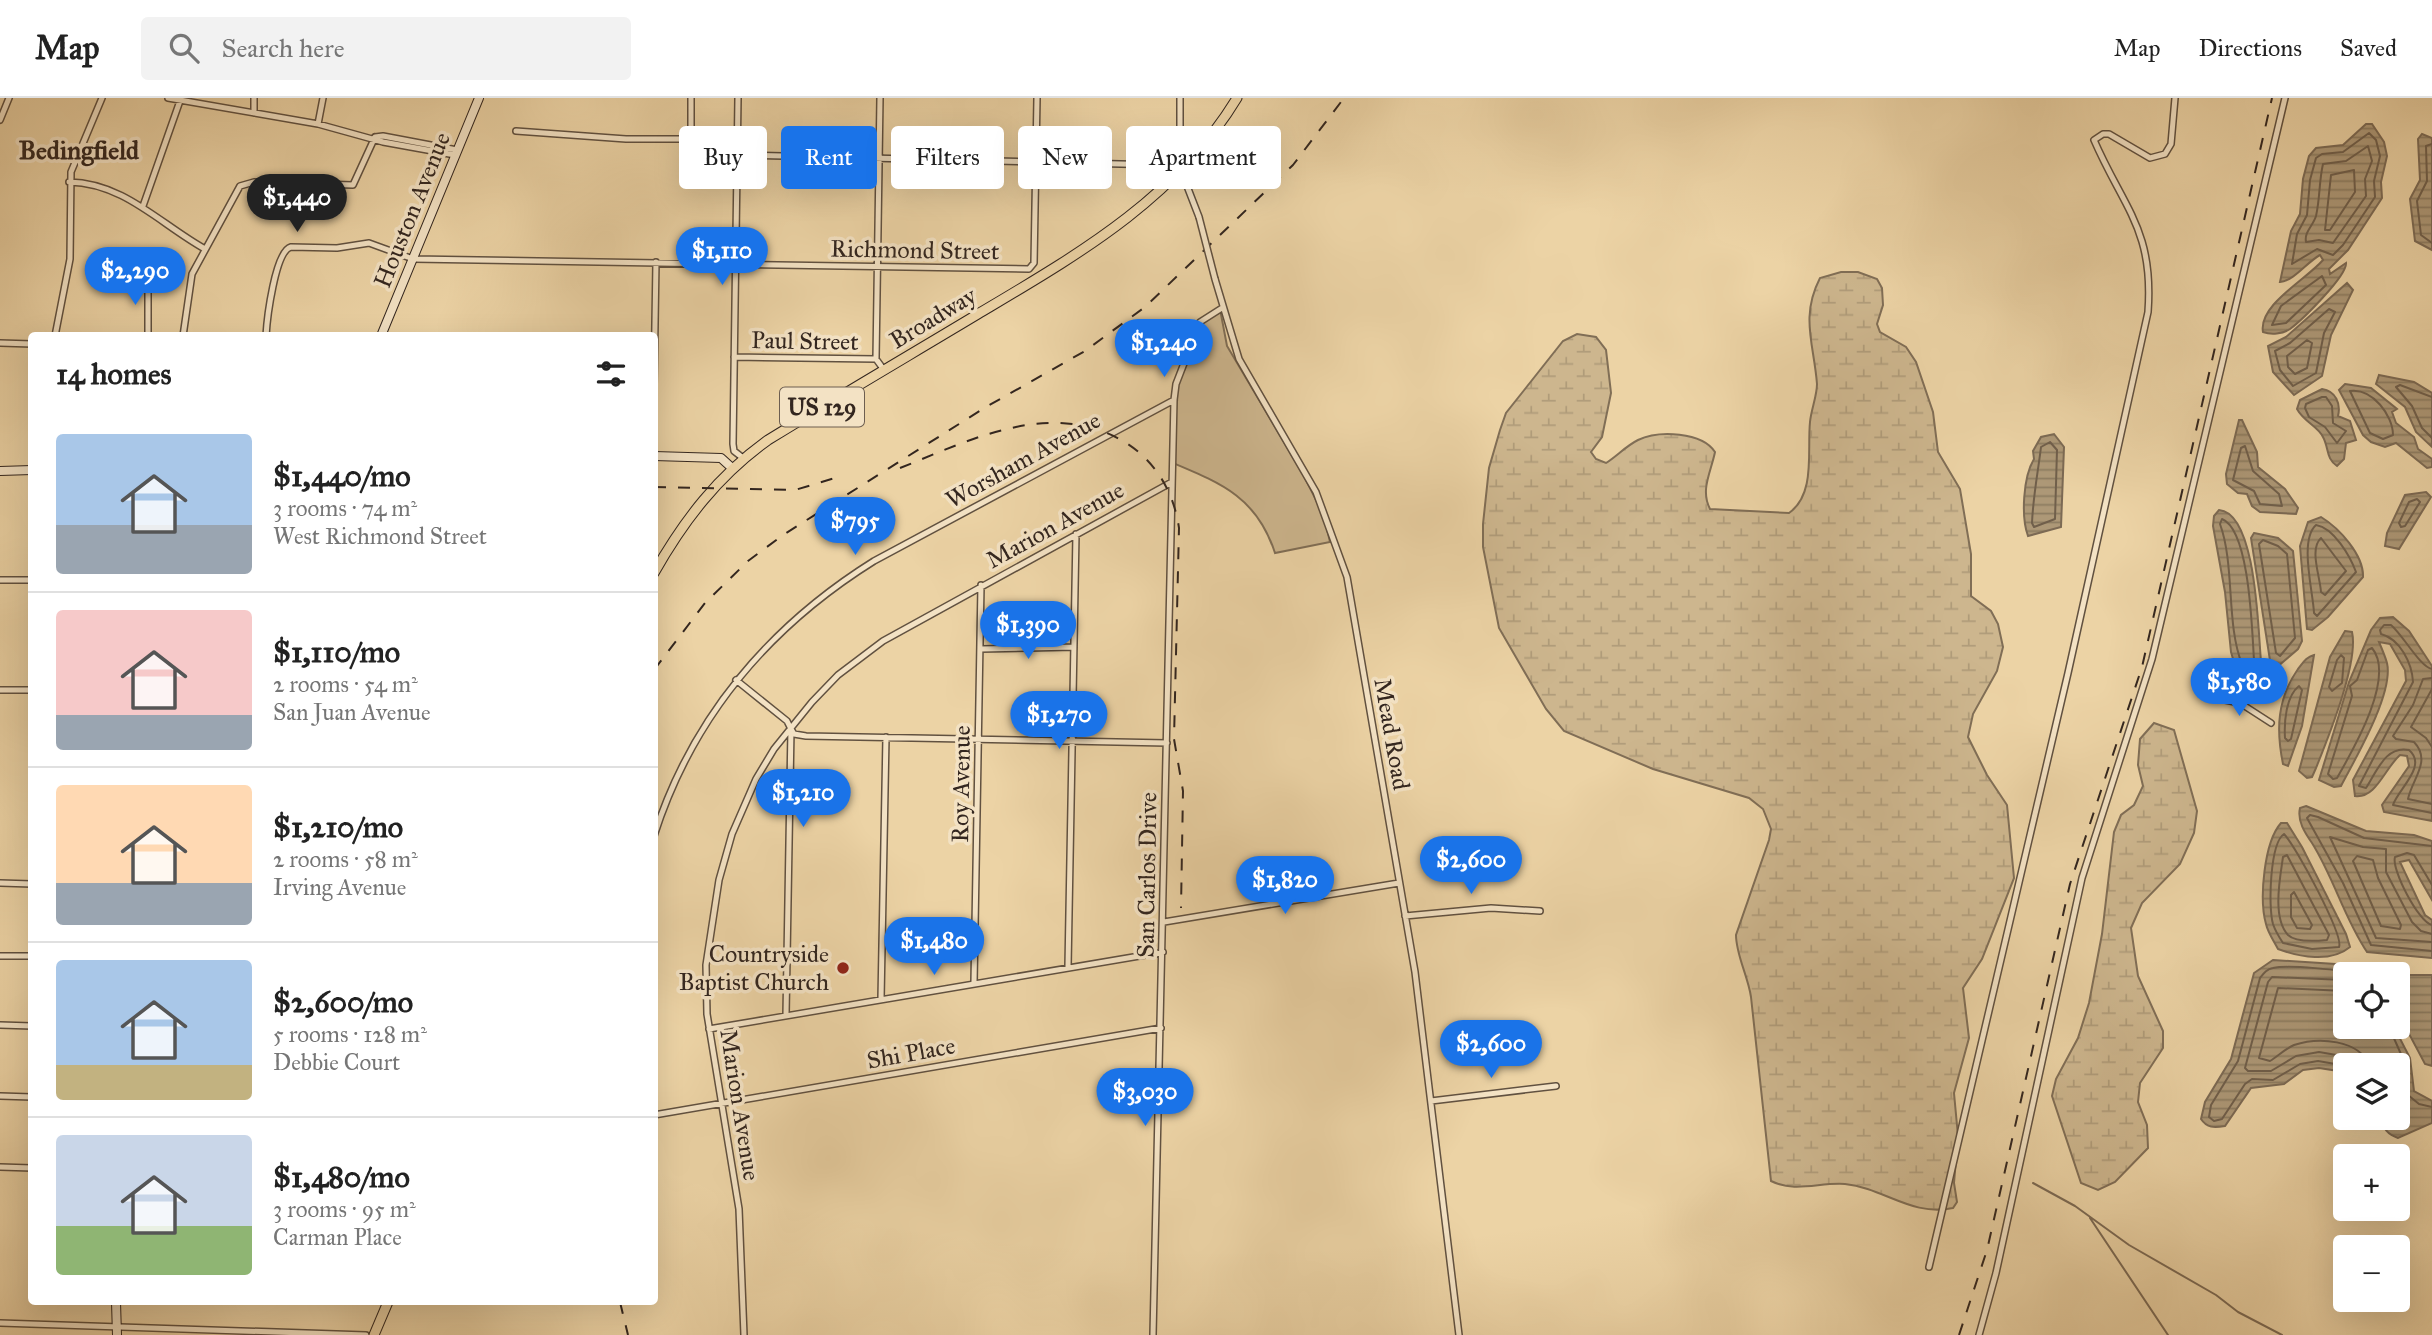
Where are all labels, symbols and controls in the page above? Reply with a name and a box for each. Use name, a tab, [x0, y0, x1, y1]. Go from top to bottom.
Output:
search box	[141, 17, 631, 80]
text: Map	[35, 28, 99, 68]
icon: search	[165, 29, 203, 67]
text: Search here	[221, 32, 345, 64]
text: Map	[2114, 33, 2161, 63]
text: Directions	[2199, 33, 2302, 63]
text: Saved	[2340, 33, 2397, 63]
chip: Buy	[679, 126, 767, 189]
chip: Rent	[781, 126, 877, 189]
chip: Filters	[891, 126, 1004, 189]
chip: New	[1018, 126, 1112, 189]
chip: Apartment	[1126, 126, 1281, 189]
street label: Houston Avenue	[367, 128, 457, 292]
district label: Bedingfield	[19, 134, 140, 167]
pin: $1,440	[240, 174, 354, 234]
text: $1,440	[263, 183, 331, 211]
pin: $1,110	[665, 228, 779, 287]
street label: Richmond Street	[830, 234, 1000, 266]
text: $1,110	[692, 236, 752, 264]
pin: $2,290	[78, 248, 192, 307]
text: $2,290	[101, 256, 169, 284]
street label: Broadway	[884, 280, 982, 356]
pin: $1,240	[1107, 320, 1221, 379]
street label: Paul Street	[751, 325, 860, 357]
text: $1,240	[1131, 328, 1197, 356]
icon: filters	[592, 355, 630, 393]
text: 14 homes	[56, 356, 171, 392]
road number: US 129	[780, 388, 864, 426]
street label: Worsham Avenue	[940, 405, 1106, 515]
text: $1,440/mo	[273, 458, 411, 494]
icon: home	[112, 462, 196, 546]
street label: Marion Avenue	[981, 475, 1129, 575]
text: 3 rooms · 74 m²	[273, 494, 417, 522]
pin: $795	[814, 498, 896, 557]
text: $795	[830, 506, 880, 534]
text: West Richmond Street	[273, 522, 487, 550]
pin: $1,390	[971, 602, 1085, 661]
text: $1,390	[996, 610, 1060, 638]
text: $1,110/mo	[273, 634, 400, 670]
icon: home	[112, 638, 196, 722]
pin: $1,580	[2182, 658, 2296, 718]
text: $1,580	[2207, 667, 2271, 695]
text: 2 rooms · 54 m²	[273, 670, 418, 698]
street label: Mead Road	[1367, 676, 1417, 792]
pin: $1,270	[1002, 692, 1116, 751]
text: San Juan Avenue	[273, 698, 431, 726]
text: $1,270	[1026, 700, 1092, 728]
street label: Roy Avenue	[945, 725, 977, 843]
pin: $1,210	[746, 770, 860, 829]
text: $1,210	[772, 778, 834, 806]
street label: San Carlos Drive	[1131, 792, 1163, 958]
text: $1,210/mo	[273, 809, 403, 845]
icon: home	[112, 813, 196, 897]
pin: $2,600	[1414, 836, 1528, 896]
text: 2 rooms · 58 m²	[273, 845, 418, 873]
text: $2,600	[1436, 845, 1506, 873]
pin: $1,820	[1228, 856, 1342, 916]
text: $1,820	[1252, 865, 1318, 893]
text: Irving Avenue	[273, 873, 406, 901]
pin: $1,480	[877, 918, 991, 977]
text: $1,480	[900, 926, 968, 954]
place label: Countryside Baptist Church	[679, 939, 829, 997]
marker: Countryside Baptist Church	[835, 960, 851, 976]
map controls	[2333, 962, 2410, 1312]
button: locate	[2333, 962, 2410, 1039]
text: $2,600/mo	[273, 984, 413, 1020]
icon: home	[112, 988, 196, 1072]
text: 5 rooms · 128 m²	[273, 1020, 427, 1048]
pin: $2,600	[1434, 1020, 1548, 1080]
street label: Marion Avenue	[713, 1027, 767, 1183]
text: $2,600	[1456, 1029, 1526, 1057]
street label: Shi Place	[864, 1030, 958, 1076]
text: Debbie Court	[273, 1048, 400, 1076]
button: layers	[2333, 1053, 2410, 1130]
pin: $3,030	[1088, 1068, 1202, 1128]
text: $3,030	[1113, 1077, 1177, 1105]
button: +	[2333, 1144, 2410, 1221]
text: $1,480/mo	[273, 1159, 410, 1195]
icon: home	[112, 1163, 196, 1247]
text: 3 rooms · 95 m²	[273, 1195, 416, 1223]
text: Carman Place	[273, 1223, 402, 1251]
button: −	[2333, 1235, 2410, 1312]

